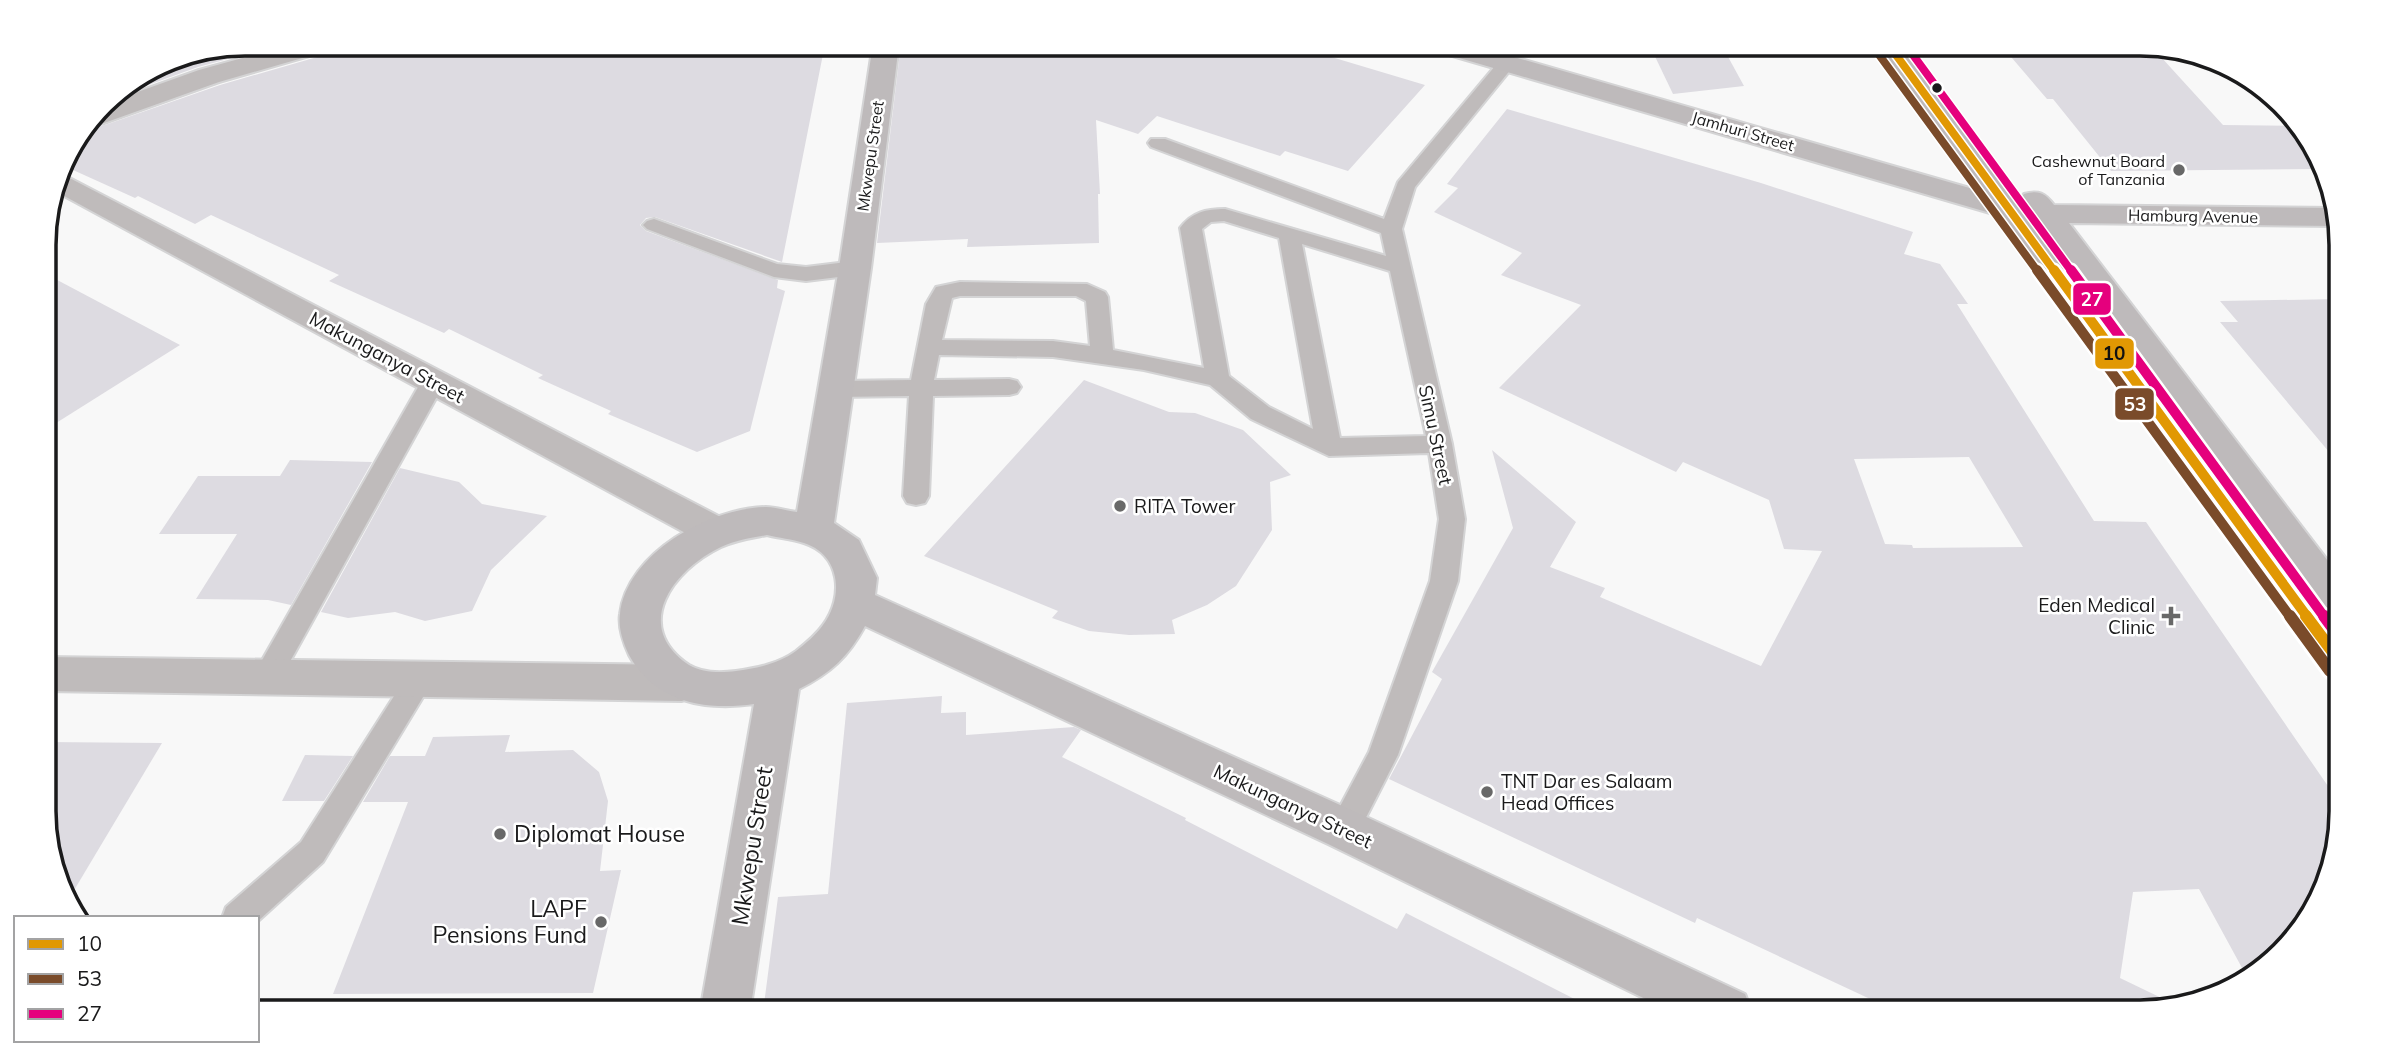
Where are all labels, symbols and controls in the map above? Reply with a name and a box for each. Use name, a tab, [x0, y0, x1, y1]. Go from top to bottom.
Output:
unlabelled marker	[1930, 81, 1944, 95]
street label: Mkwepu Street	[852, 99, 888, 213]
street label: Jamhuri Street	[1690, 107, 1797, 155]
place label: Cashewnut Board of Tanzania	[2032, 151, 2165, 189]
marker: Cashewnut Board of Tanzania	[2171, 162, 2187, 178]
street label: Hamburg Avenue	[2128, 205, 2258, 227]
line badge: 27	[2072, 282, 2112, 316]
text: 27	[2081, 287, 2103, 311]
street label: Makunganya Street	[305, 306, 469, 408]
line badge: 10	[2094, 337, 2135, 370]
text: 10	[2103, 341, 2125, 365]
street label: Simu Street	[1414, 383, 1458, 487]
line badge: 53	[2114, 387, 2155, 421]
text: 53	[2124, 392, 2146, 416]
place label: RITA Tower	[1134, 494, 1235, 518]
marker: RITA Tower	[1112, 498, 1128, 514]
place label: Eden Medical Clinic	[2038, 593, 2155, 639]
marker: Eden Medical Clinic	[2161, 606, 2181, 626]
street label: Makunganya Street	[1210, 759, 1376, 853]
street label: Mkwepu Street	[725, 765, 778, 927]
place label: TNT Dar es Salaam Head Offices	[1501, 769, 1673, 815]
marker: TNT Dar es Salaam Head Offices	[1479, 784, 1495, 800]
place label: Diplomat House	[514, 819, 685, 848]
marker: Diplomat House	[492, 826, 508, 842]
place label: LAPF Pensions Fund	[432, 894, 587, 949]
marker: LAPF Pensions Fund	[593, 914, 609, 930]
legend	[14, 916, 259, 1042]
text: 10	[77, 930, 102, 956]
text: 53	[77, 965, 102, 991]
text: 27	[77, 1000, 102, 1026]

